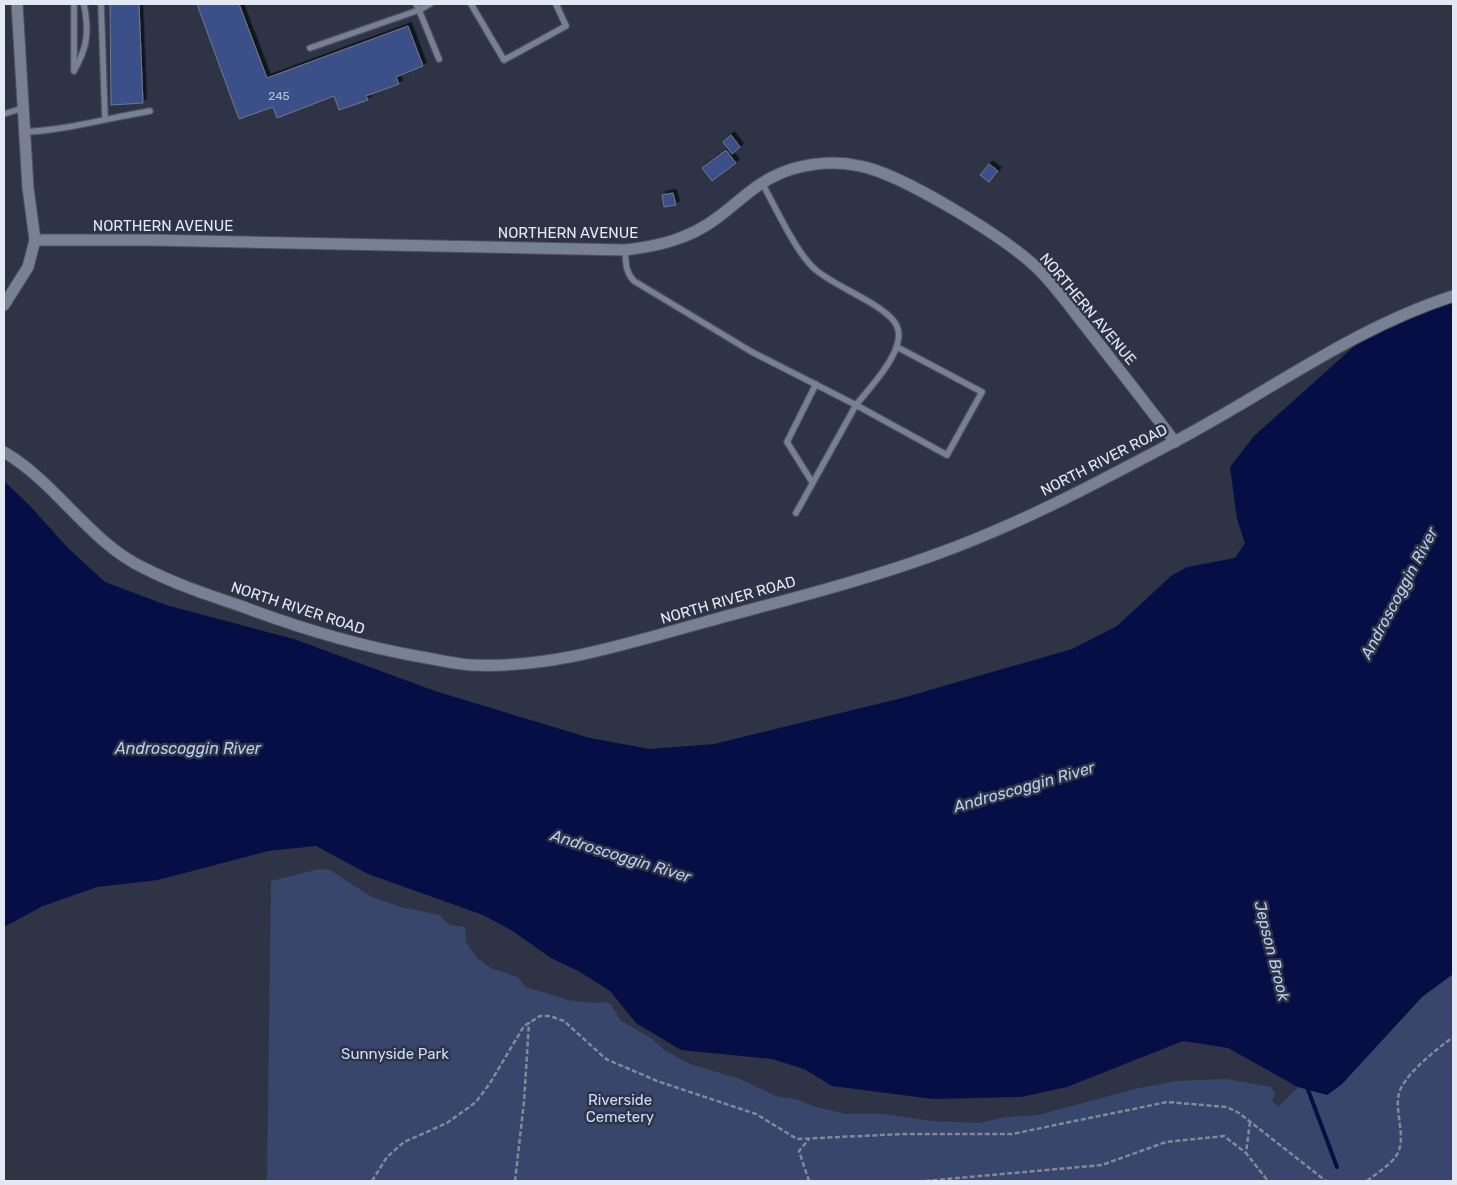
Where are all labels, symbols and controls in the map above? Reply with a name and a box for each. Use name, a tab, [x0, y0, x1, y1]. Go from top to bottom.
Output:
house number: 245	[268, 89, 290, 103]
street label: NORTHERN AVENUE	[93, 217, 233, 235]
street label: NORTHERN AVENUE	[498, 224, 638, 242]
street label: NORTHERN AVENUE	[1036, 249, 1140, 369]
street label: NORTH RIVER ROAD	[1038, 420, 1170, 500]
water label: Androscoggin River	[1356, 523, 1442, 663]
street label: NORTH RIVER ROAD	[658, 572, 798, 628]
street label: NORTH RIVER ROAD	[229, 578, 367, 638]
water label: Androscoggin River	[114, 739, 262, 758]
water label: Androscoggin River	[950, 758, 1098, 817]
water label: Androscoggin River	[548, 825, 694, 887]
water label: Jepson Brook	[1250, 899, 1294, 1004]
park label: Sunnyside Park	[341, 1045, 449, 1063]
park label: Riverside Cemetery	[586, 1091, 654, 1126]

